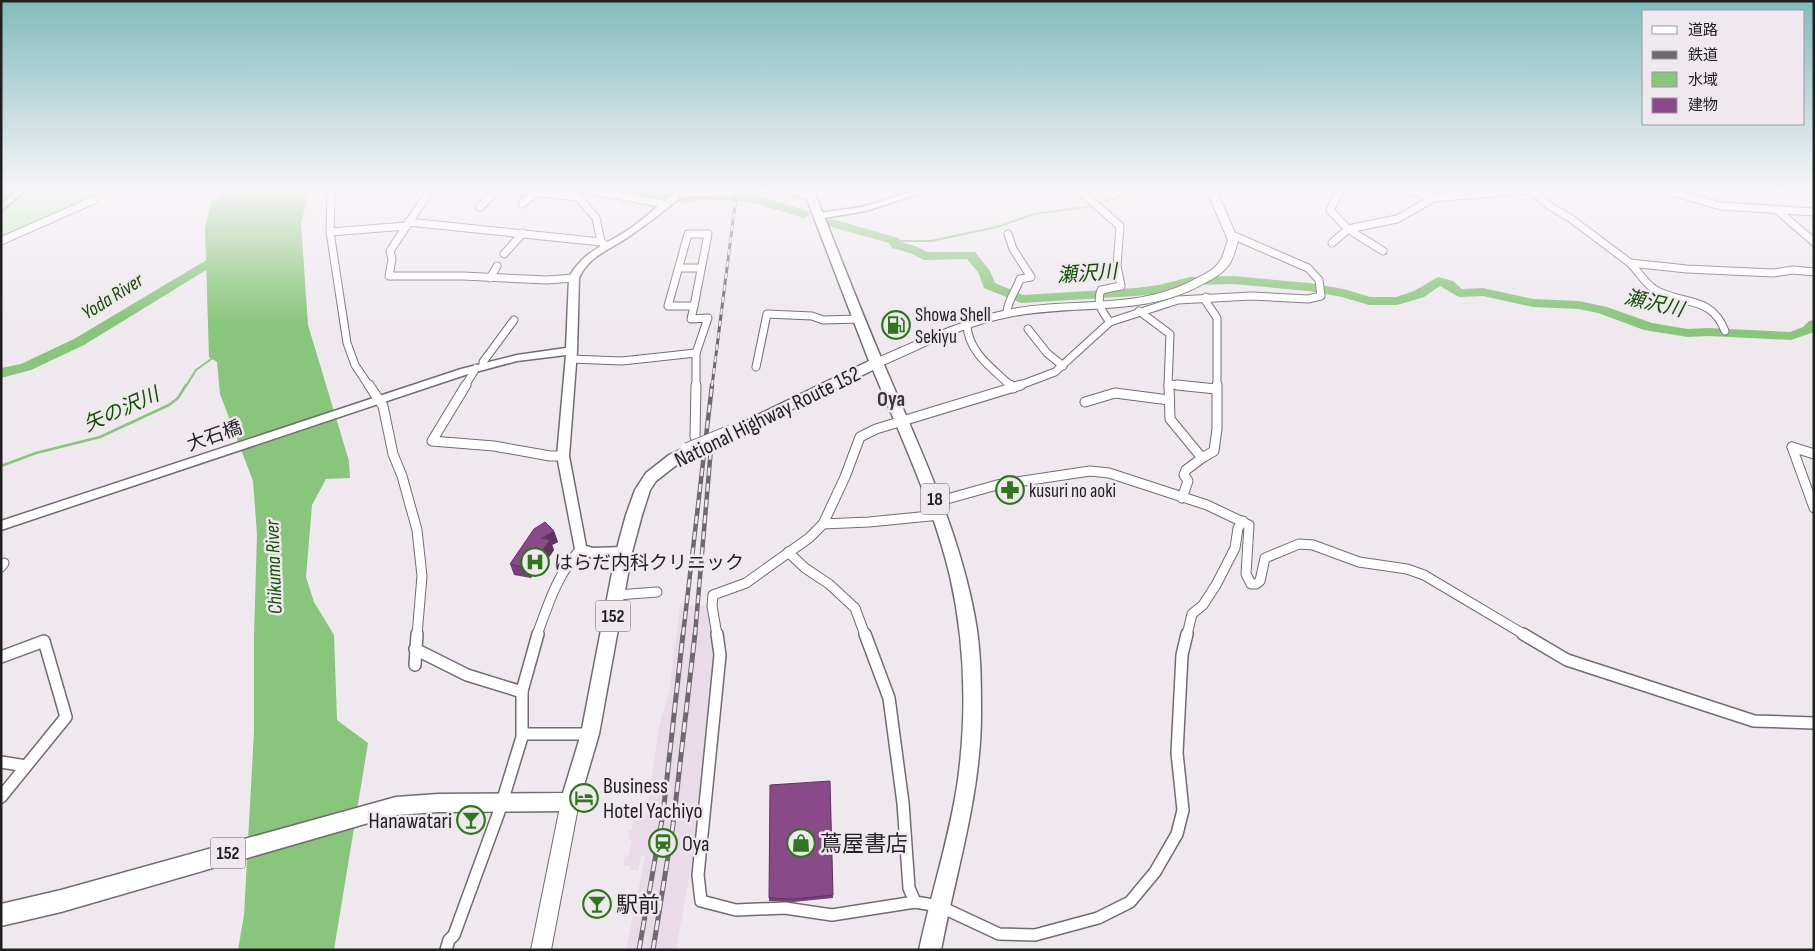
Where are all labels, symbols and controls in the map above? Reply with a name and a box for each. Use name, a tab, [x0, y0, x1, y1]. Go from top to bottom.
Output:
legend	[1642, 10, 1805, 125]
text: 道路	[1688, 21, 1718, 40]
text: 鉄道	[1688, 46, 1718, 65]
text: 水域	[1688, 71, 1718, 90]
text: 建物	[1688, 96, 1718, 115]
water label: 瀬沢川	[1056, 260, 1120, 288]
water label: Yoda River	[77, 268, 149, 325]
water label: 瀬沢川	[1622, 286, 1688, 323]
place label: Showa Shell Sekiyu	[915, 304, 991, 349]
fuel station icon: Showa Shell Sekiyu	[881, 310, 911, 340]
street label: National Highway Route 152	[670, 361, 865, 474]
water label: 矢の沢川	[80, 382, 165, 437]
district label: Oya	[877, 387, 905, 412]
street label: 大石橋	[184, 416, 245, 457]
pharmacy icon: kusuri no aoki	[995, 475, 1025, 505]
place label: kusuri no aoki	[1029, 480, 1116, 503]
road number: 18	[921, 484, 949, 514]
water label: Chikuma River	[260, 518, 288, 615]
hospital icon: はらだ内科クリニック	[520, 547, 550, 577]
place label: はらだ内科クリニック	[554, 552, 744, 575]
road number: 152	[596, 600, 630, 632]
place label: Business Hotel Yachiyo	[603, 773, 703, 825]
hotel icon: Business Hotel Yachiyo	[569, 783, 599, 813]
bar icon: Hanawatari	[456, 805, 486, 835]
place label: Hanawatari	[369, 808, 452, 835]
station icon: Oya	[648, 828, 678, 858]
shop icon: 蔦屋書店	[786, 828, 816, 858]
place label: Oya	[682, 831, 709, 858]
place label: 蔦屋書店	[820, 831, 908, 858]
road number: 152	[210, 838, 246, 868]
bar icon: 駅前	[582, 889, 612, 919]
place label: 駅前	[616, 892, 660, 919]

